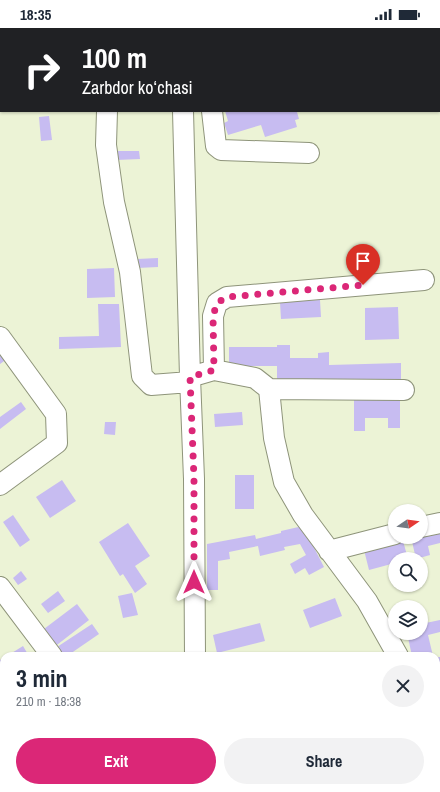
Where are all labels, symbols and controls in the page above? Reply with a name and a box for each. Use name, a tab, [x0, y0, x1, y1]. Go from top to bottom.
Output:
text: 18:35	[20, 4, 51, 25]
text: 100 m	[82, 39, 147, 77]
icon: right	[16, 44, 68, 96]
text: Zarbdor koʻchasi	[82, 75, 193, 100]
pin	[346, 244, 380, 285]
icon: arrive	[352, 250, 374, 272]
north arrow	[388, 504, 428, 544]
map controls	[388, 504, 428, 640]
button: search	[388, 552, 428, 592]
position arrow	[173, 561, 215, 603]
button: layers	[388, 600, 428, 640]
text: 3 min	[16, 662, 67, 694]
button: close	[382, 665, 424, 707]
text: 210 m · 18:38	[16, 693, 81, 710]
button: Exit	[16, 738, 216, 784]
button: Share	[224, 738, 424, 784]

